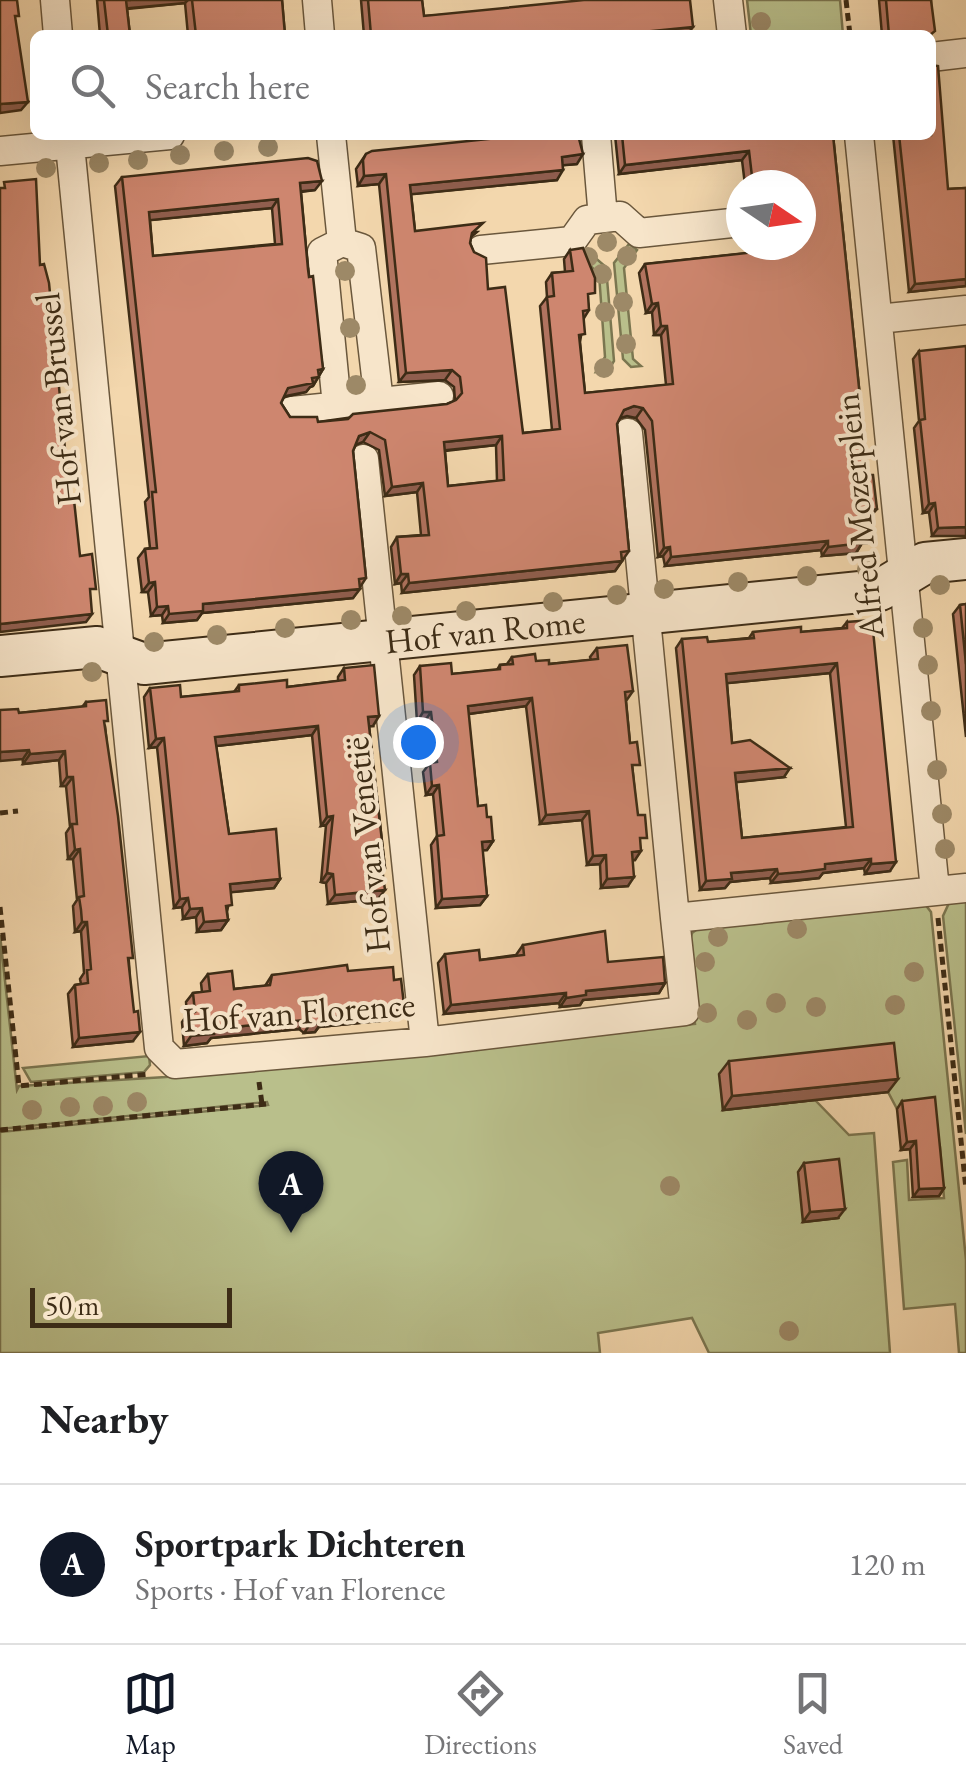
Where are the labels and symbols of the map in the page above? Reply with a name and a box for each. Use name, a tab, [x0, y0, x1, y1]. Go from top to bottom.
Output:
north arrow	[726, 170, 816, 260]
street label: Hof van Brussel	[24, 291, 91, 508]
street label: Alfred Mozerplein	[823, 391, 894, 642]
street label: Hof van Rome	[383, 598, 587, 663]
your location	[393, 717, 444, 768]
street label: Hof van Venetië	[333, 735, 400, 955]
street label: Hof van Florence	[181, 981, 417, 1042]
pin: A	[258, 1150, 324, 1233]
scale bar	[30, 1283, 232, 1328]

